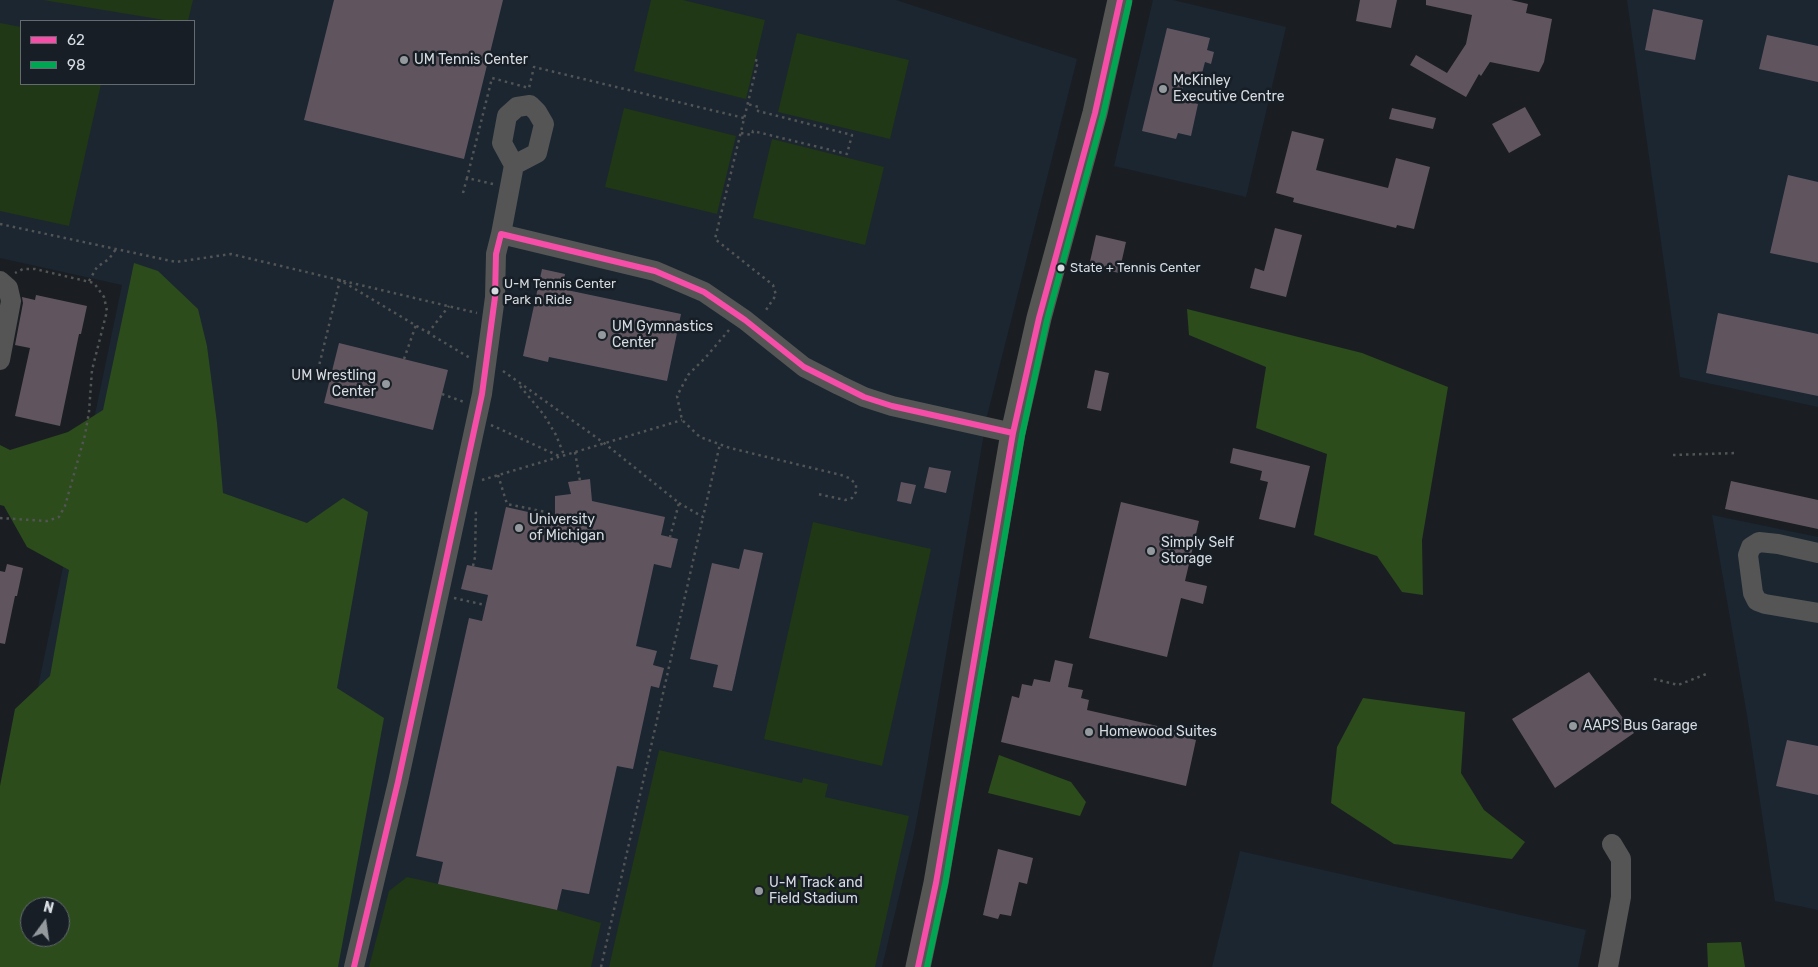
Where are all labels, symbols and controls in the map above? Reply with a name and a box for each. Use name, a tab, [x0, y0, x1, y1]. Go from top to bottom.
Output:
legend	[20, 20, 195, 85]
text: 62	[67, 31, 85, 49]
place label: UM Tennis Center	[414, 52, 528, 68]
marker: UM Tennis Center	[398, 54, 410, 66]
text: 98	[67, 56, 85, 74]
place label: McKinley Executive Centre	[1173, 73, 1284, 105]
marker: McKinley Executive Centre	[1157, 83, 1169, 95]
place label: State + Tennis Center	[1070, 260, 1200, 276]
marker: State + Tennis Center	[1056, 263, 1066, 273]
place label: U-M Tennis Center Park n Ride	[504, 276, 616, 307]
marker: U-M Tennis Center Park n Ride	[490, 286, 500, 296]
place label: UM Gymnastics Center	[612, 319, 713, 352]
marker: UM Gymnastics Center	[596, 329, 608, 341]
place label: UM Wrestling Center	[291, 368, 376, 401]
marker: UM Wrestling Center	[380, 378, 392, 390]
place label: University of Michigan	[529, 512, 604, 544]
marker: University of Michigan	[513, 522, 525, 534]
place label: Simply Self Storage	[1161, 535, 1234, 568]
marker: Simply Self Storage	[1145, 545, 1157, 557]
place label: AAPS Bus Garage	[1583, 718, 1698, 734]
marker: AAPS Bus Garage	[1567, 720, 1579, 732]
place label: Homewood Suites	[1099, 724, 1217, 740]
marker: Homewood Suites	[1083, 726, 1095, 738]
place label: U-M Track and Field Stadium	[769, 875, 863, 908]
marker: U-M Track and Field Stadium	[753, 885, 765, 897]
north arrow	[20, 897, 70, 947]
text: N	[42, 898, 55, 917]

